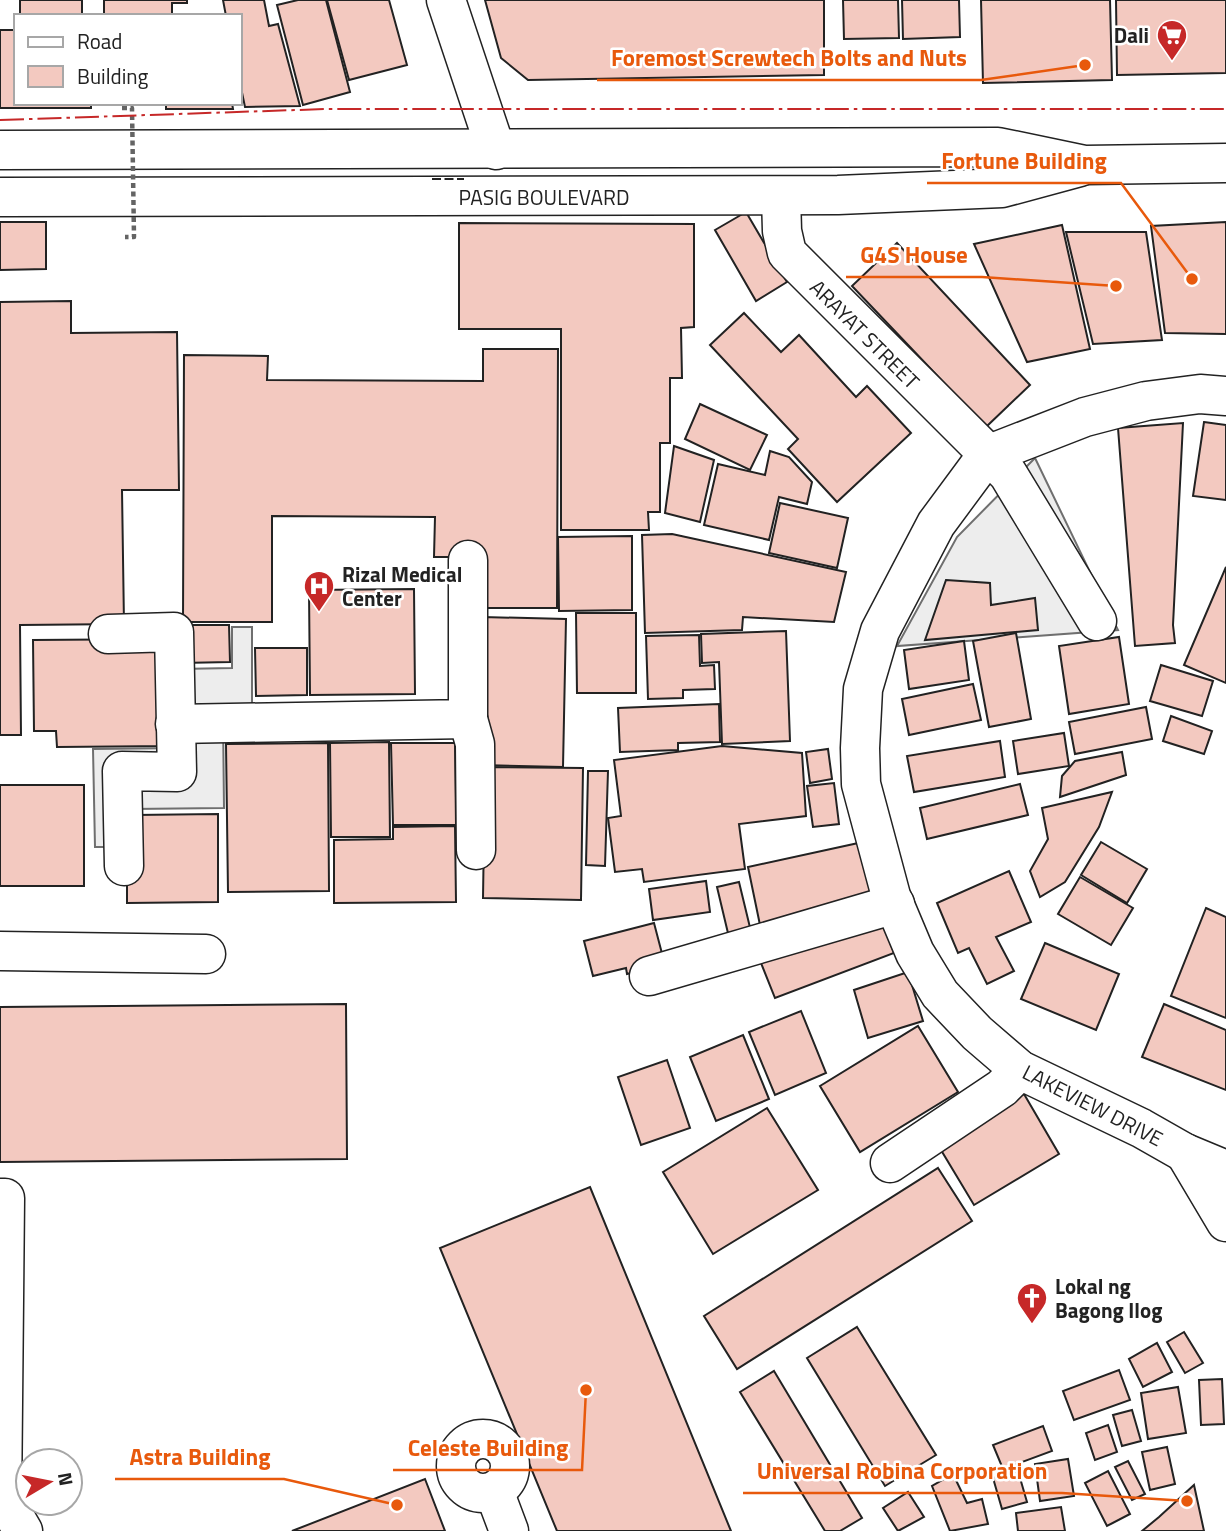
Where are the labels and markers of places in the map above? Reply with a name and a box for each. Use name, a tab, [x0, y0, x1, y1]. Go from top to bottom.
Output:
supermarket icon: Dali	[1155, 18, 1189, 62]
place label: Dali	[1114, 19, 1149, 51]
callout: Foremost Screwtech Bolts and Nuts	[597, 36, 981, 80]
callout: Fortune Building	[927, 139, 1121, 183]
callout: G4S House	[846, 233, 982, 277]
place label: Rizal Medical Center	[342, 558, 462, 614]
hospital icon: Rizal Medical Center	[302, 569, 336, 613]
place label: Lokal ng Bagong Ilog	[1055, 1270, 1162, 1326]
church icon: Lokal ng Bagong Ilog	[1015, 1281, 1049, 1325]
callout: Celeste Building	[393, 1426, 582, 1470]
callout: Astra Building	[115, 1435, 284, 1479]
callout: Universal Robina Corporation	[743, 1449, 1062, 1493]

